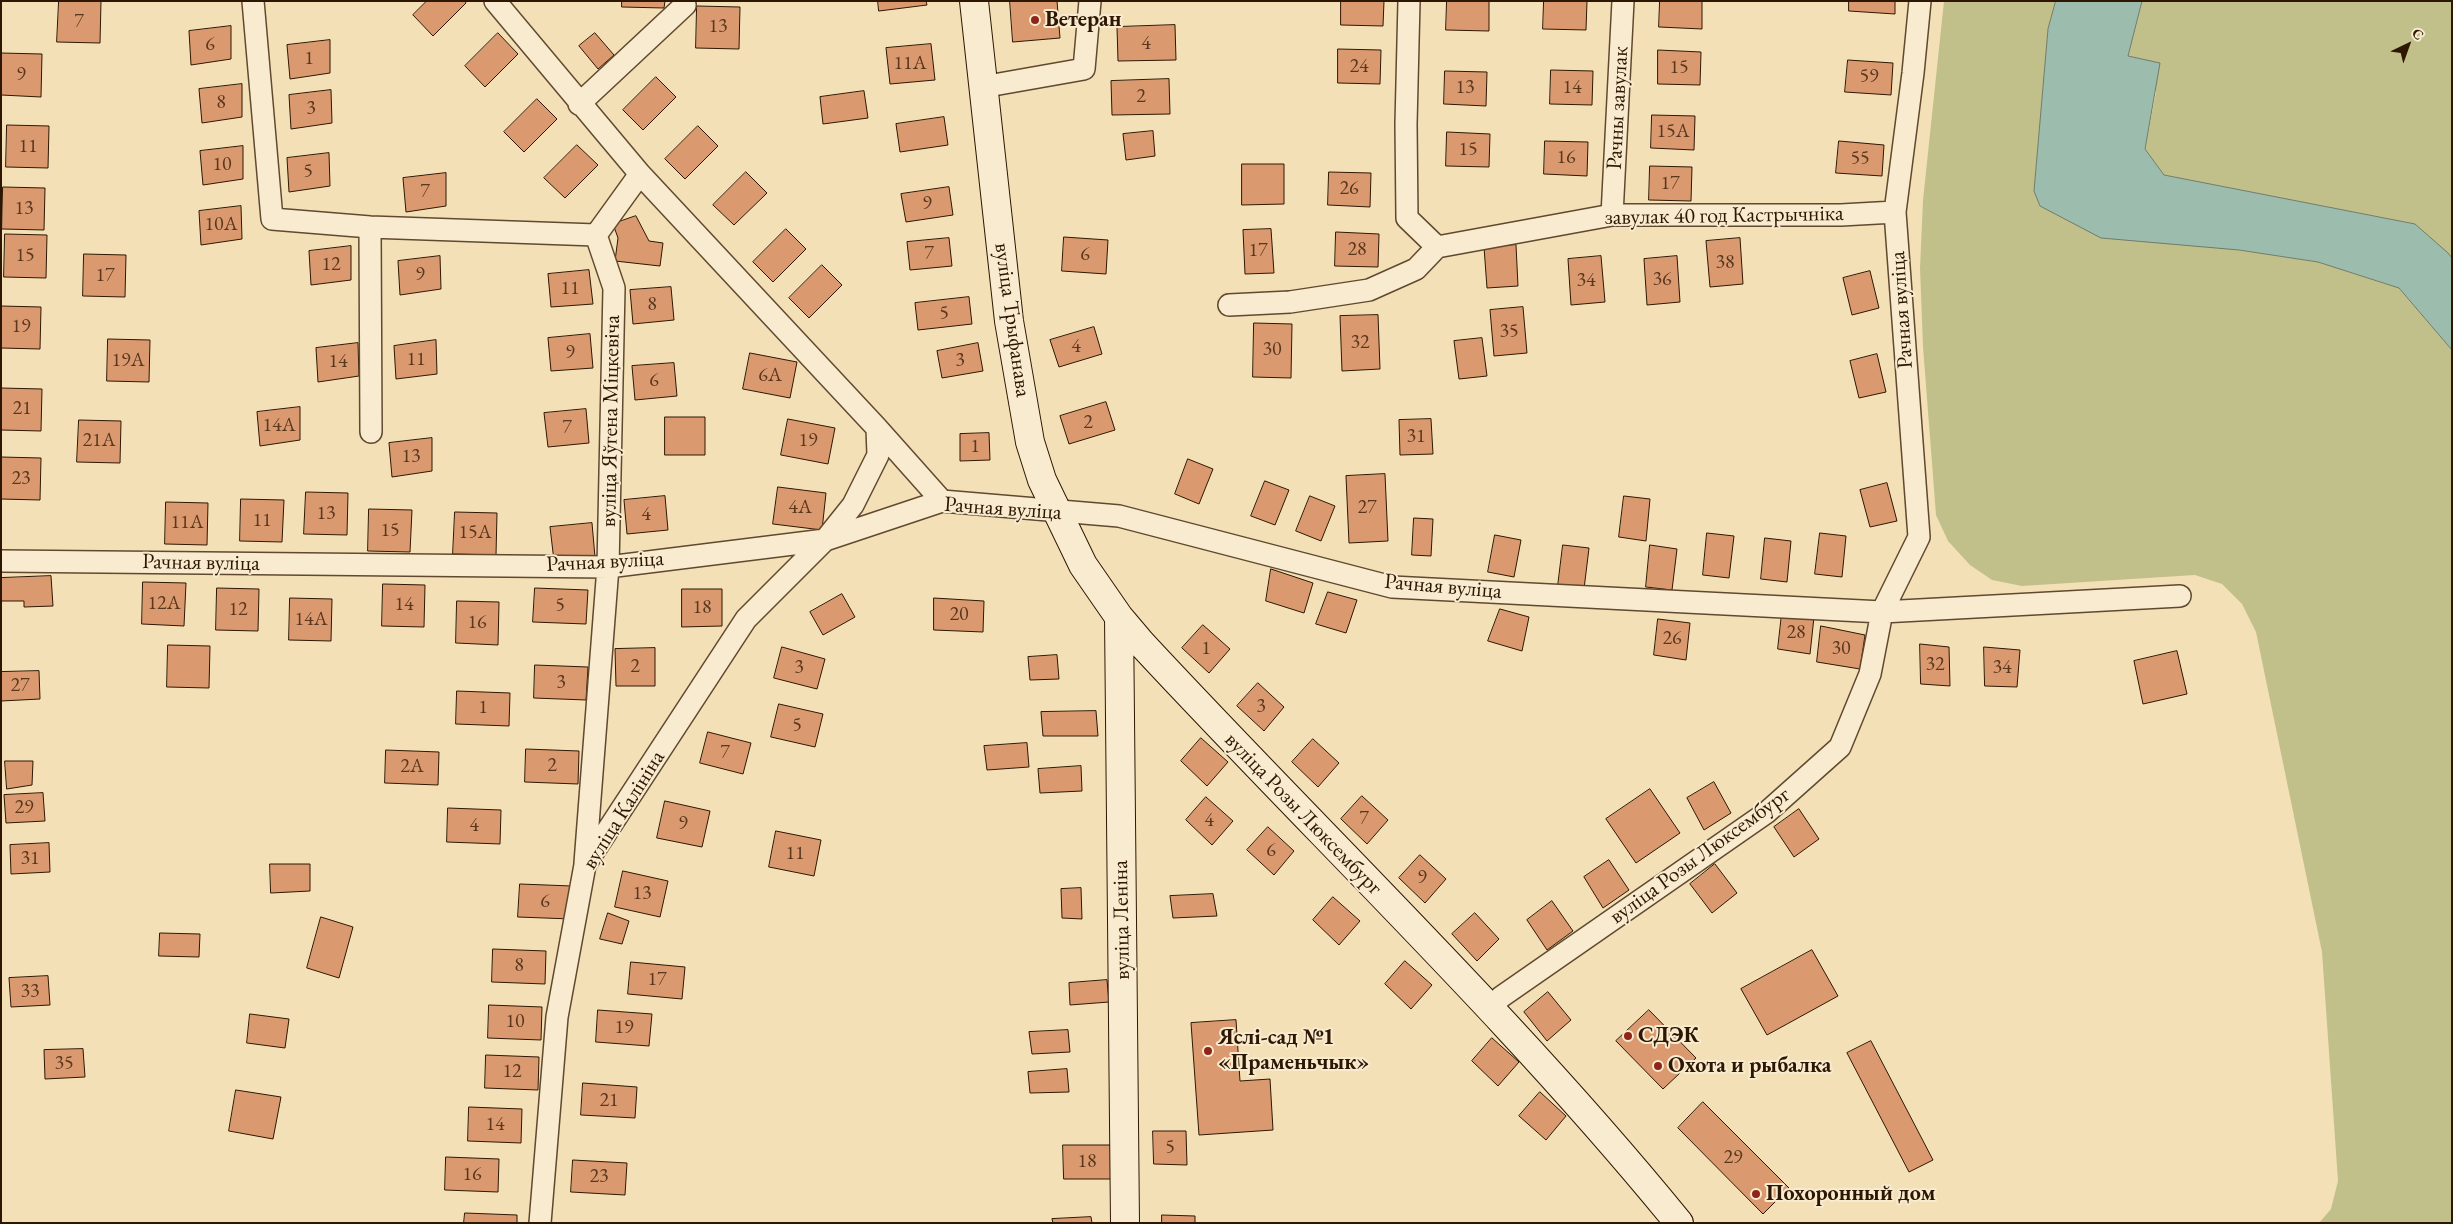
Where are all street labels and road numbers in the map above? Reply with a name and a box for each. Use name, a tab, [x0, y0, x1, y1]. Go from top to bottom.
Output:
street label: Рачны завулак	[1602, 46, 1634, 170]
street label: завулак 40 год Кастрычніка	[1604, 201, 1844, 231]
street label: вуліца Трыфанава	[988, 241, 1036, 399]
street label: Рачная вуліца	[1885, 250, 1919, 370]
street label: вуліца Яўгена Міцкевіча	[596, 315, 626, 527]
street label: Рачная вуліца	[943, 492, 1063, 526]
street label: Рачная вуліца	[545, 546, 665, 578]
street label: Рачная вуліца	[142, 549, 260, 577]
street label: Рачная вуліца	[1383, 569, 1503, 605]
street label: вуліца Розы Люксембург	[1218, 727, 1388, 901]
street label: вуліца Калініна	[577, 746, 671, 874]
street label: вуліца Розы Люксембург	[1605, 782, 1795, 930]
street label: вуліца Леніна	[1108, 860, 1136, 980]

